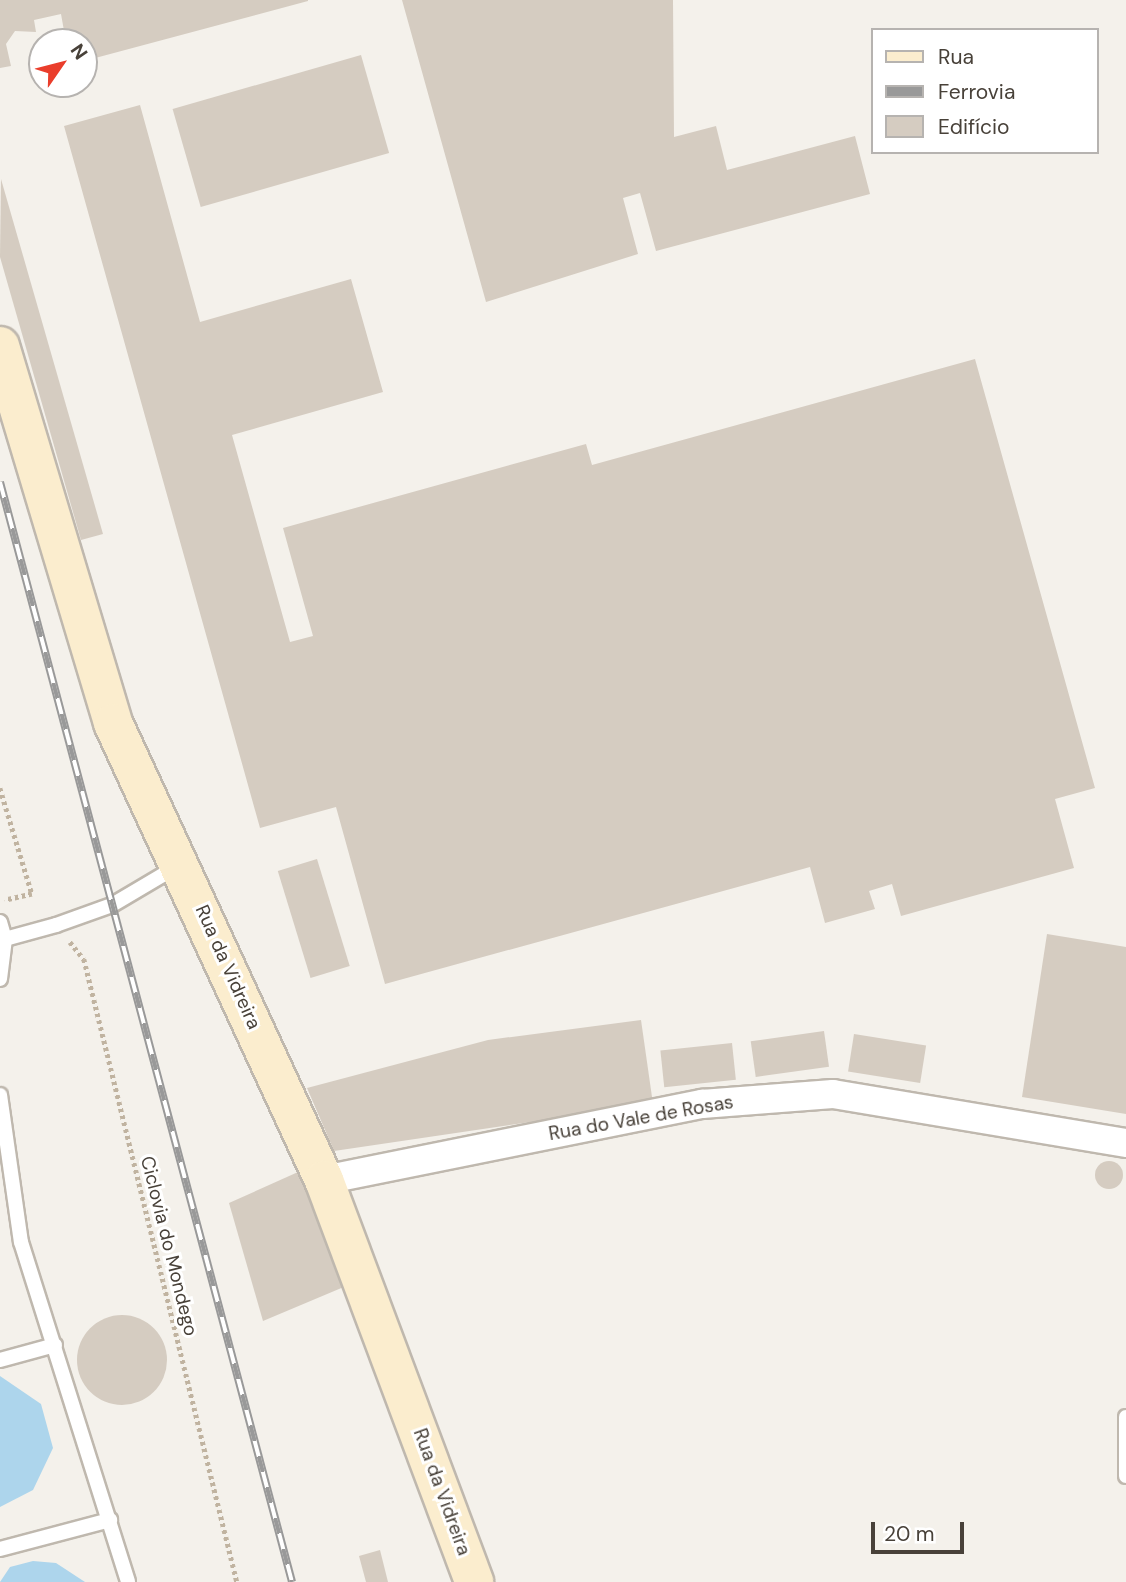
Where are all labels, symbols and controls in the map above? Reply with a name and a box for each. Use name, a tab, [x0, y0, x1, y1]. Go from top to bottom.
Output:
north arrow	[28, 28, 98, 98]
legend	[870, 28, 1098, 154]
text: N	[65, 39, 93, 65]
text: Rua	[938, 43, 974, 71]
text: Ferrovia	[938, 78, 1015, 106]
text: Edifício	[938, 113, 1009, 141]
street label: Rua da Vidreira	[190, 901, 266, 1033]
street label: Rua do Vale de Rosas	[547, 1091, 735, 1145]
street label: Ciclovia do Mondego	[136, 1154, 202, 1338]
street label: Rua da Vidreira	[408, 1425, 476, 1559]
scale bar	[874, 1508, 967, 1552]
text: 20 m	[884, 1520, 935, 1548]

